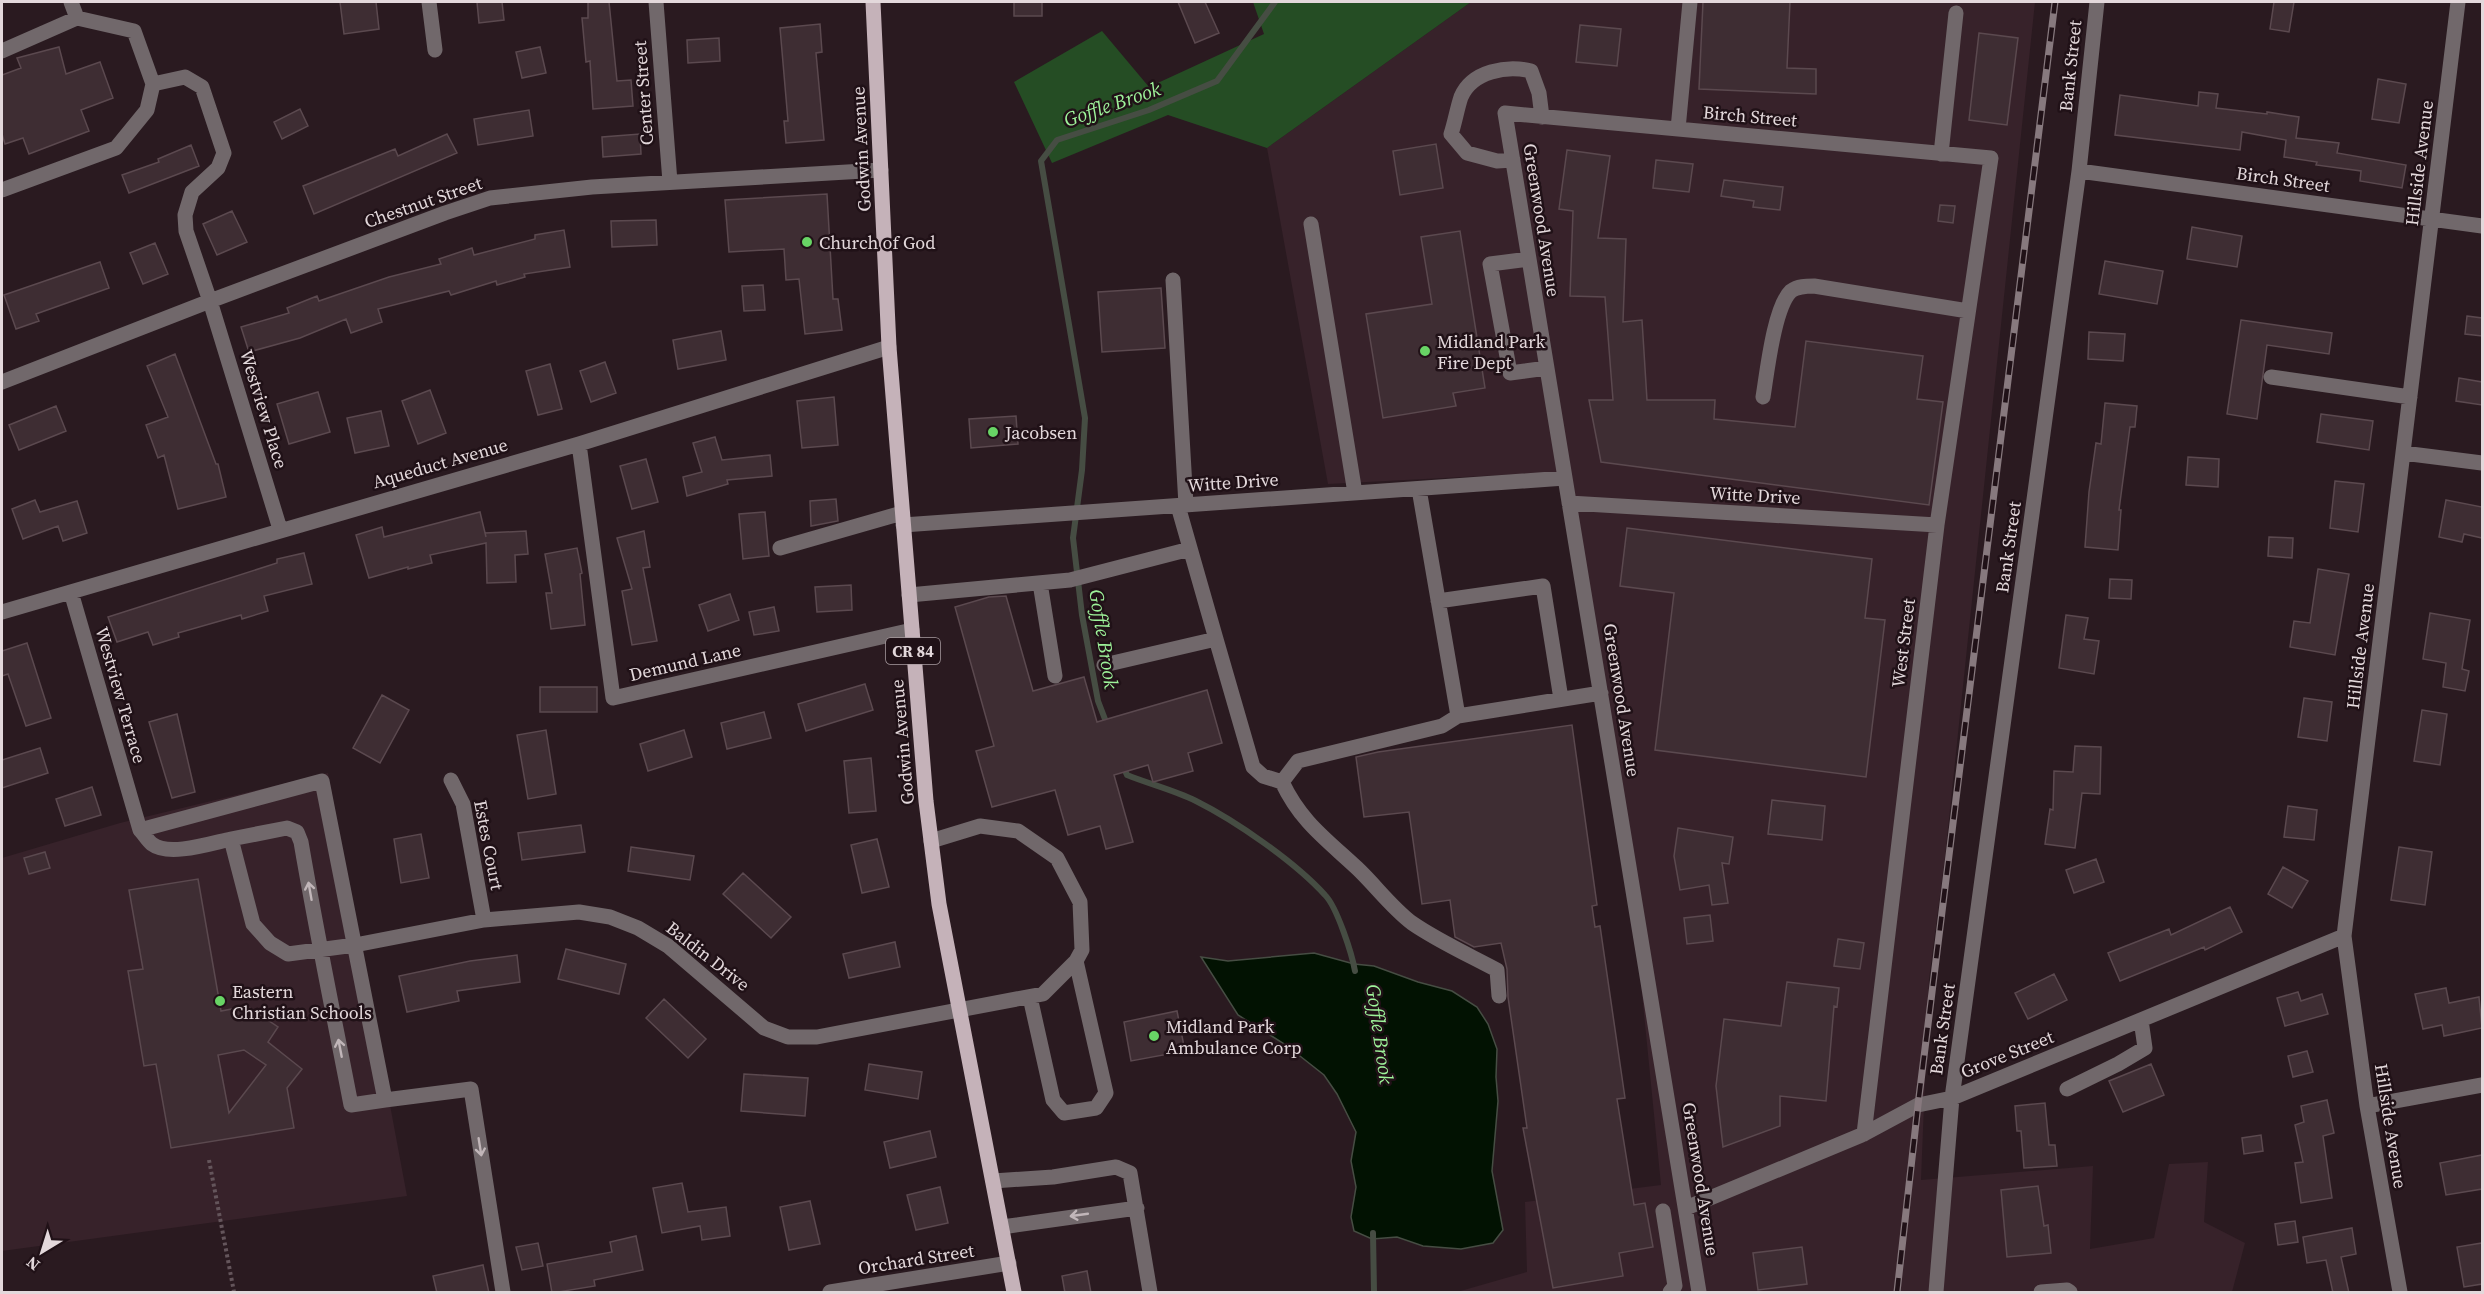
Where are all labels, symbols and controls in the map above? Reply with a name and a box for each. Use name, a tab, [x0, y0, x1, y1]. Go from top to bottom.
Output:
street label: Bank Street	[2053, 19, 2087, 113]
street label: Center Street	[627, 40, 659, 146]
water label: Goffle Brook	[1060, 74, 1165, 134]
street label: Godwin Avenue	[845, 86, 877, 212]
street label: Birch Street	[1702, 99, 1798, 133]
street label: Hillside Avenue	[2399, 99, 2439, 227]
street label: Greenwood Avenue	[1518, 141, 1566, 299]
street label: Birch Street	[2235, 160, 2332, 198]
street label: Chestnut Street	[361, 170, 485, 234]
place label: Church of God	[819, 230, 935, 255]
marker: Church of God	[800, 235, 814, 249]
place label: Midland Park Fire Dept	[1437, 329, 1545, 375]
marker: Midland Park Fire Dept	[1418, 344, 1432, 358]
street label: Westview Place	[234, 346, 294, 472]
place label: Jacobsen	[1004, 420, 1077, 445]
marker: Jacobsen	[986, 425, 1000, 439]
street label: Aqueduct Avenue	[370, 432, 510, 494]
street label: Witte Drive	[1187, 466, 1279, 498]
street label: Witte Drive	[1709, 480, 1801, 510]
street label: Bank Street	[1989, 500, 2027, 594]
street label: Hillside Avenue	[2340, 582, 2380, 710]
water label: Goffle Brook	[1082, 587, 1126, 691]
street label: West Street	[1885, 597, 1921, 689]
street label: Greenwood Avenue	[1598, 621, 1646, 779]
street label: Westview Terrace	[90, 624, 152, 766]
street label: Demund Lane	[627, 637, 743, 687]
road number: CR 84	[886, 638, 940, 664]
street label: Godwin Avenue	[884, 678, 920, 806]
street label: Estes Court	[468, 798, 510, 892]
one-way arrow	[304, 882, 315, 902]
street label: Baldin Drive	[661, 915, 755, 997]
place label: Eastern Christian Schools	[232, 979, 372, 1025]
water label: Goffle Brook	[1359, 982, 1401, 1086]
street label: Bank Street	[1923, 982, 1961, 1076]
marker: Eastern Christian Schools	[213, 994, 227, 1008]
place label: Midland Park Ambulance Corp	[1166, 1014, 1302, 1060]
street label: Grove Street	[1957, 1024, 2057, 1084]
marker: Midland Park Ambulance Corp	[1147, 1029, 1161, 1043]
one-way arrow	[334, 1039, 345, 1058]
street label: Hillside Avenue	[2369, 1062, 2413, 1190]
street label: Greenwood Avenue	[1677, 1100, 1725, 1258]
one-way arrow	[475, 1136, 486, 1156]
one-way arrow	[1070, 1209, 1089, 1220]
north arrow	[12, 1222, 72, 1282]
street label: Orchard Street	[856, 1237, 976, 1280]
text: N	[21, 1251, 44, 1276]

